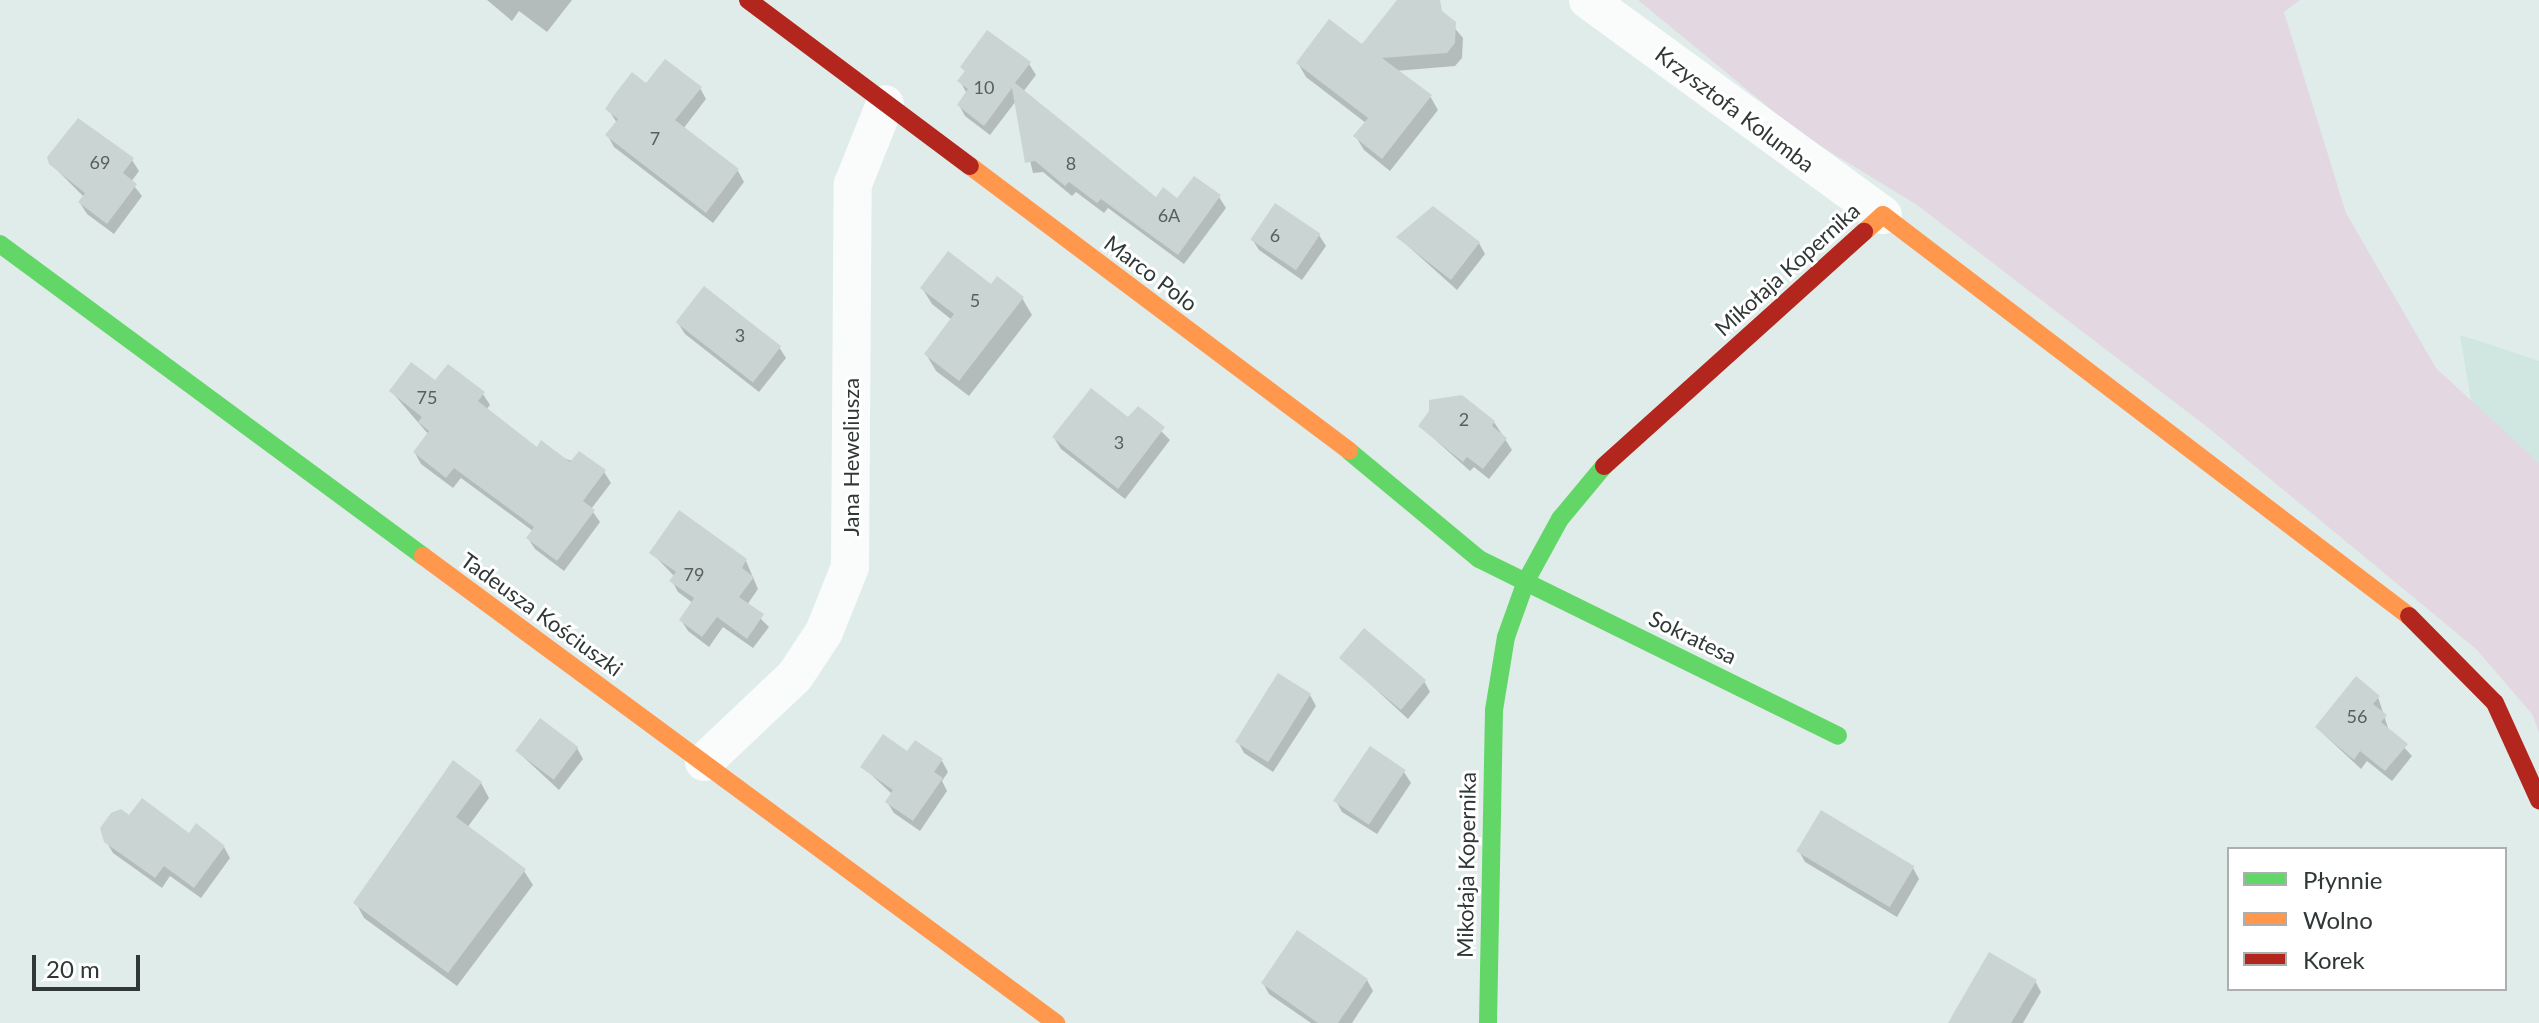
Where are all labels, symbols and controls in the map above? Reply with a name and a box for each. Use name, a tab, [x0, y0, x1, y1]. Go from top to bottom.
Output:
street label: Krzysztofa Kolumba	[1650, 41, 1820, 177]
house number: 10	[974, 76, 994, 98]
house number: 7	[650, 127, 660, 149]
house number: 69	[90, 151, 110, 173]
house number: 8	[1066, 152, 1076, 174]
street label: Mikołaja Kopernika	[1709, 197, 1865, 341]
house number: 6A	[1158, 204, 1180, 226]
house number: 6	[1270, 224, 1280, 246]
street label: Marco Polo	[1099, 229, 1203, 317]
house number: 5	[970, 289, 980, 311]
house number: 3	[735, 324, 745, 346]
street label: Jana Heweliusza	[838, 378, 864, 536]
house number: 75	[417, 386, 437, 408]
house number: 2	[1459, 408, 1469, 430]
house number: 3	[1114, 431, 1124, 453]
street label: Tadeusza Kościuszki	[456, 546, 628, 682]
house number: 79	[684, 563, 704, 585]
street label: Sokratesa	[1645, 605, 1741, 669]
house number: 56	[2347, 705, 2367, 727]
street label: Mikołaja Kopernika	[1451, 772, 1481, 958]
legend	[2227, 847, 2507, 991]
text: Płynnie	[2303, 865, 2382, 894]
text: Wolno	[2303, 905, 2373, 934]
scale bar	[36, 939, 144, 989]
text: Korek	[2303, 945, 2365, 974]
text: 20 m	[46, 954, 100, 983]

